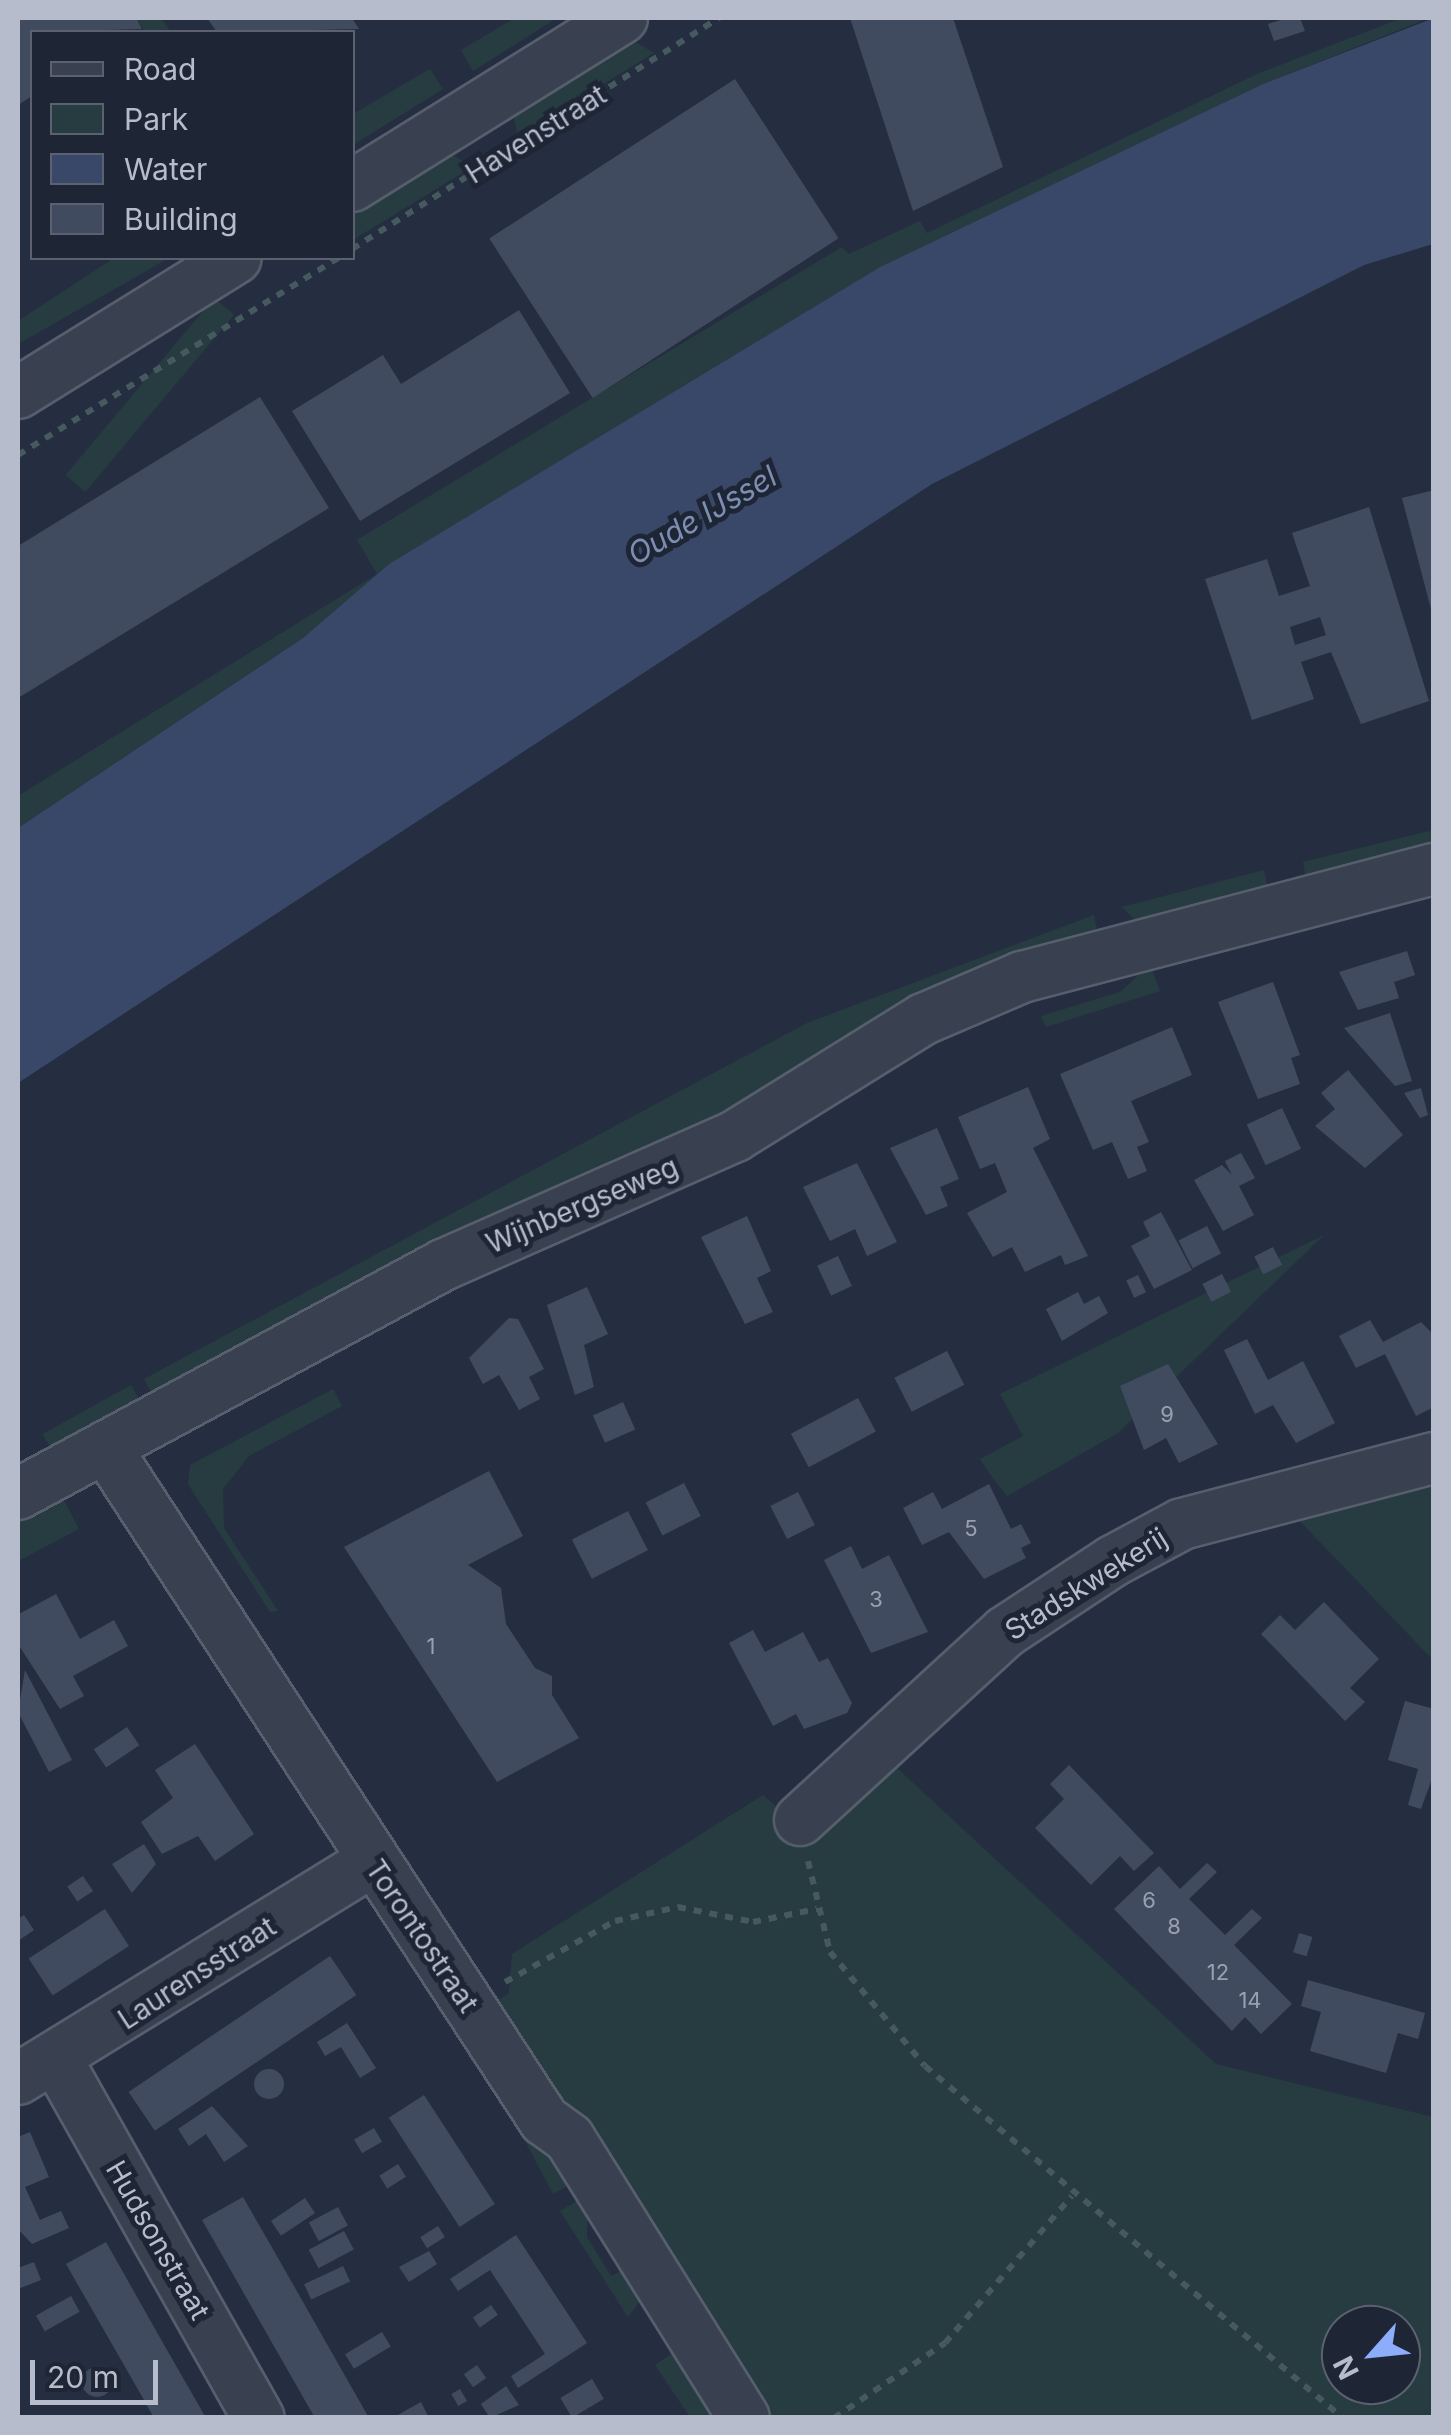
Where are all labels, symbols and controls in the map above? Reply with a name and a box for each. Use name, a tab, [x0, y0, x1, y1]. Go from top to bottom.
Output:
legend	[30, 30, 355, 260]
text: Road	[124, 51, 196, 87]
street label: Havenstraat	[460, 78, 612, 190]
text: Park	[124, 101, 188, 137]
text: Water	[124, 151, 207, 187]
text: Building	[124, 201, 238, 237]
water label: Oude IJssel	[621, 458, 783, 572]
street label: Wijnbergseweg	[481, 1150, 683, 1260]
house number: 9	[1160, 1402, 1174, 1428]
house number: 5	[964, 1516, 978, 1542]
street label: Stadskwekerij	[999, 1521, 1173, 1647]
house number: 3	[869, 1587, 883, 1613]
house number: 1	[427, 1634, 435, 1660]
street label: Torontostraat	[359, 1853, 485, 2019]
house number: 6	[1142, 1888, 1156, 1914]
street label: Laurensstraat	[112, 1910, 282, 2036]
house number: 8	[1167, 1914, 1181, 1940]
house number: 12	[1207, 1960, 1229, 1986]
house number: 14	[1238, 1988, 1262, 2014]
street label: Hudsonstraat	[99, 2155, 217, 2325]
north arrow	[1321, 2305, 1421, 2405]
scale bar	[35, 2340, 162, 2402]
text: N	[1326, 2350, 1366, 2385]
text: 20 m	[47, 2359, 119, 2395]

